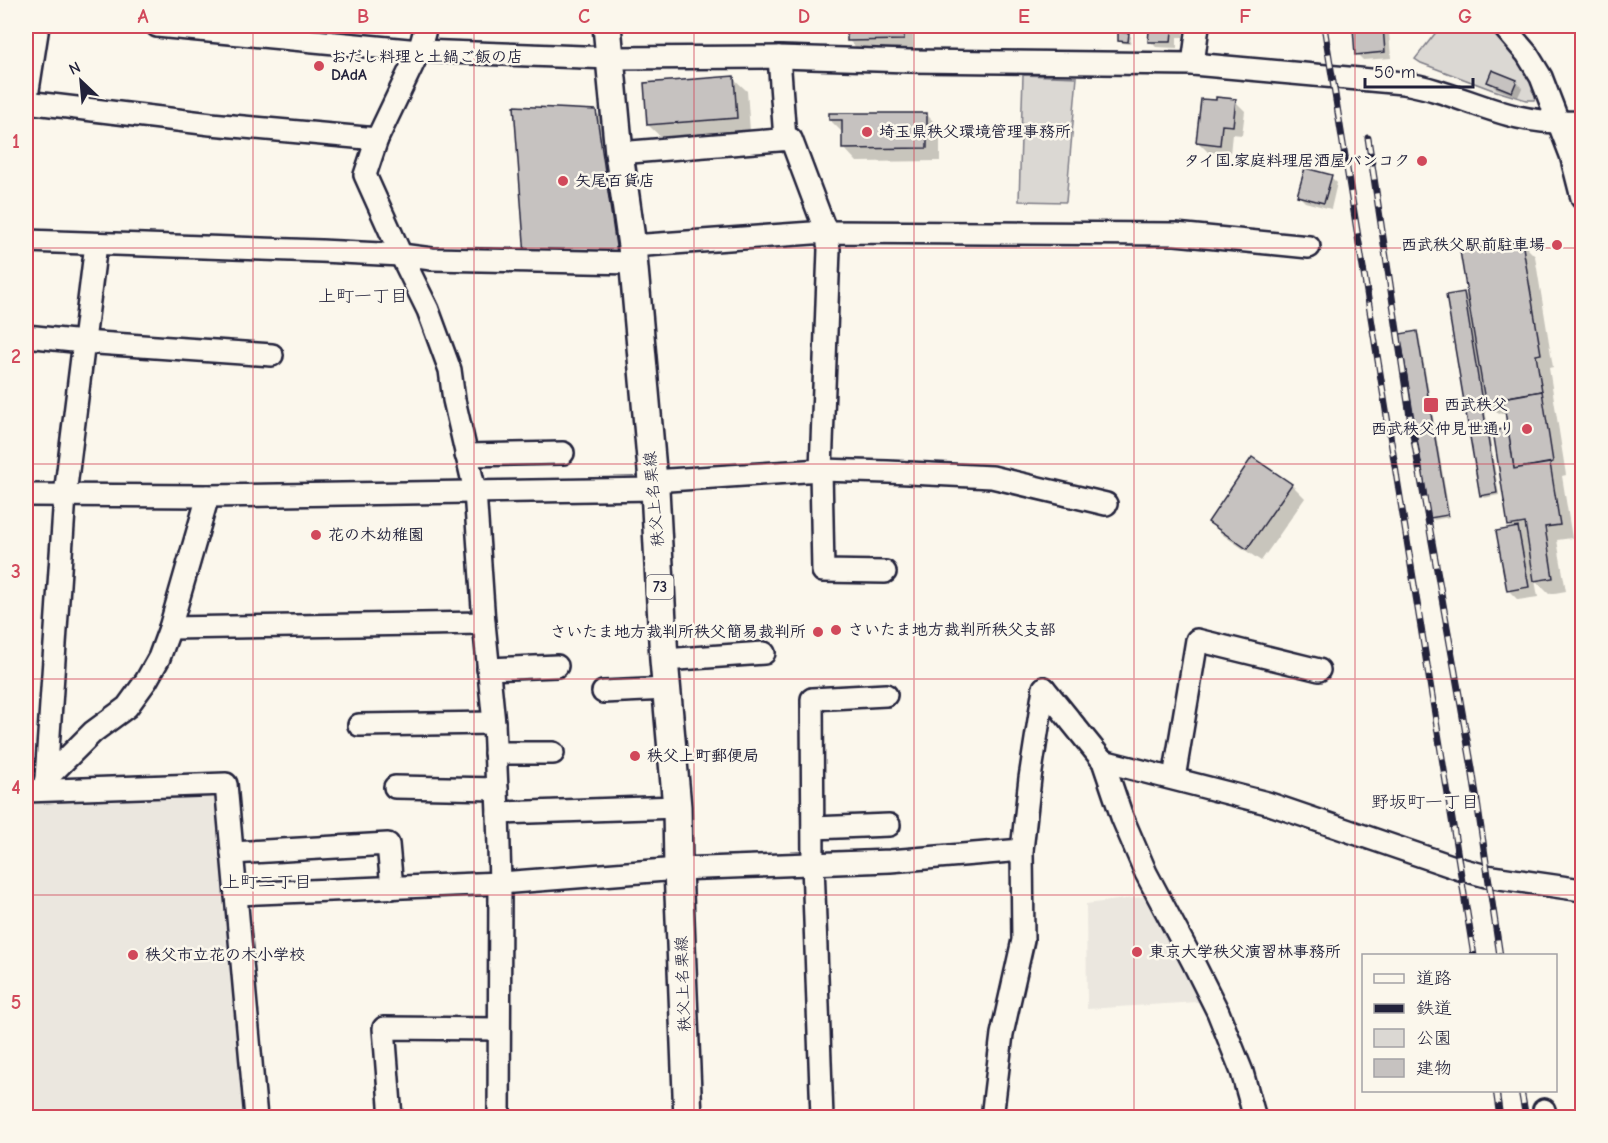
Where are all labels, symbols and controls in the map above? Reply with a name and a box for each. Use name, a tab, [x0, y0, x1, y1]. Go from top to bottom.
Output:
text: A	[137, 5, 149, 28]
text: B	[357, 5, 369, 28]
text: C	[578, 5, 590, 28]
text: D	[798, 5, 810, 28]
text: E	[1018, 5, 1030, 28]
text: F	[1239, 5, 1251, 28]
text: G	[1458, 5, 1472, 28]
place label: おだし料理と土鍋ご飯の店 DAdA	[331, 48, 523, 84]
north arrow	[51, 51, 111, 111]
scale bar	[1365, 51, 1473, 89]
text: N	[66, 58, 83, 79]
marker: おだし料理と土鍋ご飯の店 DAdA	[312, 59, 326, 73]
text: 50 m	[1374, 62, 1416, 83]
place label: 埼玉県秩父環境管理事務所	[879, 123, 1071, 141]
marker: 埼玉県秩父環境管理事務所	[860, 125, 874, 139]
text: 1	[12, 130, 20, 153]
place label: タイ国.家庭料理居酒屋バンコク	[1184, 152, 1410, 170]
marker: タイ国.家庭料理居酒屋バンコク	[1415, 154, 1429, 168]
place label: 矢尾百貨店	[575, 172, 655, 190]
marker: 矢尾百貨店	[556, 174, 570, 188]
place label: 西武秩父駅前駐車場	[1401, 236, 1545, 254]
marker: 西武秩父駅前駐車場	[1550, 238, 1564, 252]
district label: 上町一丁目	[318, 286, 408, 307]
text: 2	[11, 345, 21, 368]
marker: 西武秩父	[1422, 396, 1440, 414]
place label: 西武秩父	[1444, 396, 1508, 414]
place label: 西武秩父仲見世通り	[1371, 420, 1515, 438]
marker: 西武秩父仲見世通り	[1520, 422, 1534, 436]
street label: 秩父上名栗線	[641, 450, 667, 548]
place label: 花の木幼稚園	[328, 526, 424, 544]
marker: 花の木幼稚園	[309, 528, 323, 542]
text: 3	[11, 560, 21, 583]
road number: 73	[646, 575, 674, 599]
place label: さいたま地方裁判所秩父支部	[848, 621, 1056, 639]
place label: さいたま地方裁判所秩父簡易裁判所	[550, 623, 806, 641]
marker: さいたま地方裁判所秩父支部	[829, 623, 843, 637]
marker: さいたま地方裁判所秩父簡易裁判所	[811, 625, 825, 639]
place label: 秩父上町郵便局	[647, 747, 759, 765]
marker: 秩父上町郵便局	[628, 749, 642, 763]
text: 4	[11, 776, 21, 799]
district label: 野坂町一丁目	[1371, 792, 1479, 813]
district label: 上町二丁目	[222, 872, 312, 893]
street label: 秩父上名栗線	[672, 936, 694, 1032]
place label: 東京大学秩父演習林事務所	[1149, 943, 1341, 961]
marker: 東京大学秩父演習林事務所	[1130, 945, 1144, 959]
place label: 秩父市立花の木小学校	[145, 946, 305, 964]
marker: 秩父市立花の木小学校	[126, 948, 140, 962]
legend	[1362, 954, 1557, 1092]
text: 道路	[1416, 968, 1452, 989]
text: 5	[11, 991, 21, 1014]
text: 鉄道	[1416, 998, 1452, 1019]
text: 公園	[1416, 1028, 1452, 1049]
text: 建物	[1416, 1058, 1452, 1079]

